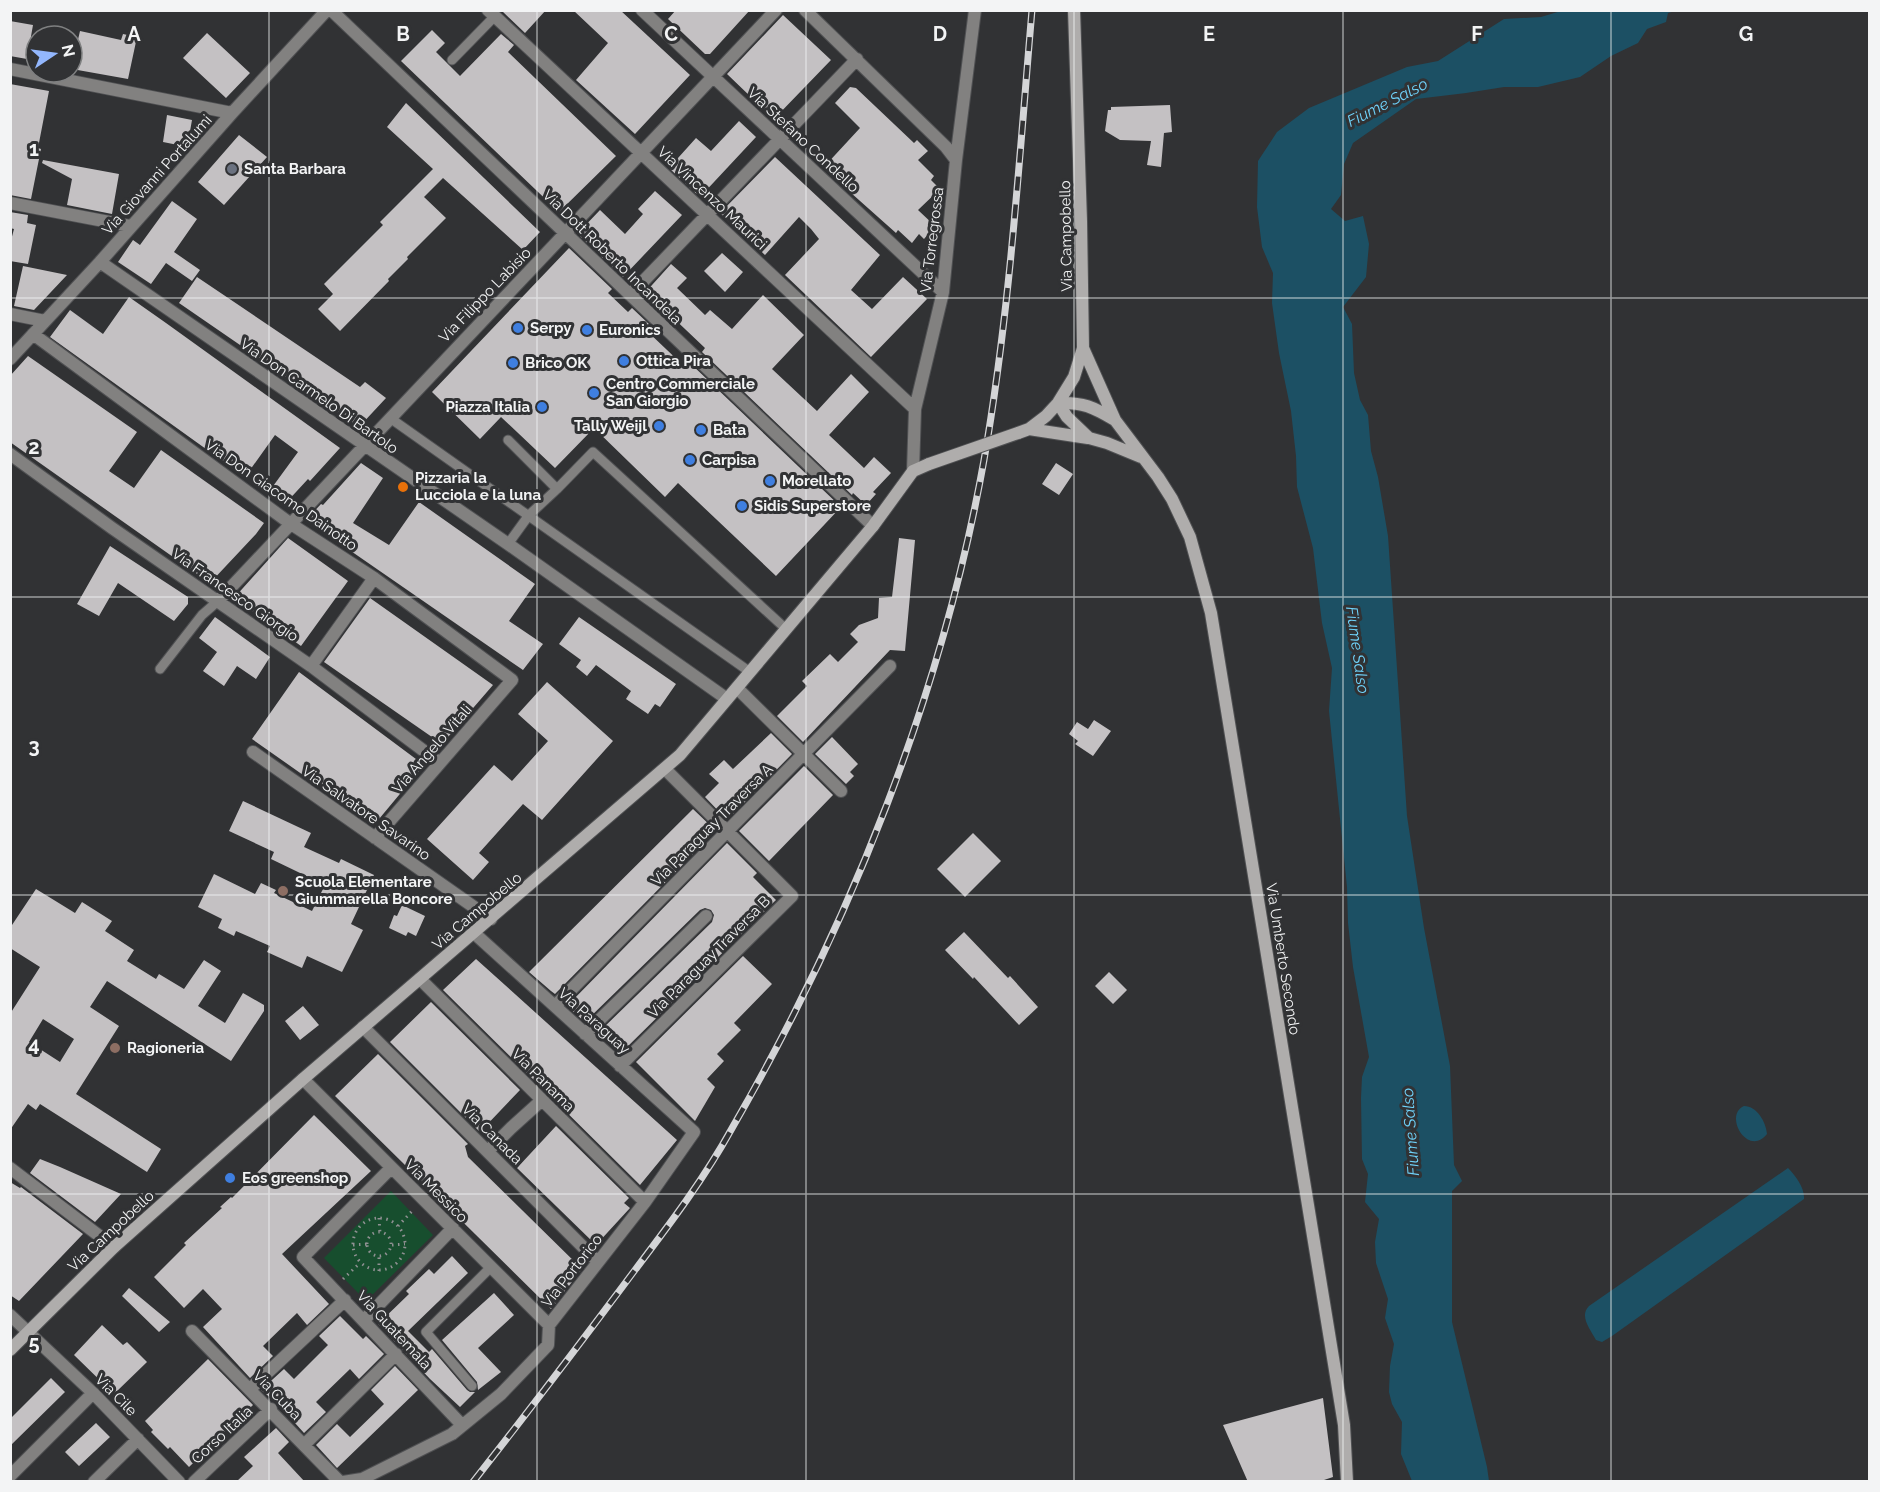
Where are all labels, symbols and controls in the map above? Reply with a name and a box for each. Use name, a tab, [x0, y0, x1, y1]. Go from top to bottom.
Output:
text: A	[127, 22, 141, 46]
text: B	[396, 22, 410, 46]
text: C	[664, 22, 678, 46]
text: D	[933, 22, 947, 46]
text: E	[1203, 22, 1215, 46]
text: F	[1471, 22, 1483, 46]
text: G	[1739, 22, 1753, 46]
north arrow	[24, 24, 84, 84]
text: N	[57, 43, 79, 59]
water label: Fiume Salso	[1344, 74, 1431, 131]
street label: Via Stefano Condello	[744, 84, 863, 196]
street label: Via Giovanni Portalumi	[98, 111, 216, 239]
text: 1	[29, 137, 39, 161]
street label: Via Vincenzo Maurici	[654, 143, 770, 253]
place label: Santa Barbara	[244, 160, 346, 178]
marker: Santa Barbara	[225, 162, 239, 176]
street label: Via Campobello	[1056, 180, 1076, 292]
street label: Via Dott Roberto Incandela	[539, 186, 685, 328]
street label: Via Torregrossa	[917, 186, 947, 294]
street label: Via Filippo Labisio	[435, 244, 535, 346]
place label: Serpy	[530, 319, 572, 337]
marker: Serpy	[511, 321, 525, 335]
place label: Euronics	[599, 321, 661, 339]
marker: Euronics	[580, 323, 594, 337]
street label: Via Don Carmelo Di Bartolo	[236, 334, 402, 458]
place label: Ottica Pira	[636, 352, 711, 370]
place label: Brico OK	[525, 354, 588, 372]
marker: Ottica Pira	[617, 354, 631, 368]
marker: Brico OK	[506, 356, 520, 370]
place label: Centro Commerciale San Giorgio	[606, 375, 755, 410]
marker: Centro Commerciale San Giorgio	[587, 386, 601, 400]
place label: Piazza Italia	[445, 398, 530, 416]
marker: Piazza Italia	[535, 400, 549, 414]
place label: Tally Weijl	[574, 417, 647, 435]
marker: Tally Weijl	[652, 419, 666, 433]
place label: Bata	[713, 421, 746, 439]
marker: Bata	[694, 423, 708, 437]
text: 2	[28, 435, 40, 459]
street label: Via Don Giacomo Dainotto	[201, 435, 361, 555]
place label: Carpisa	[702, 451, 756, 469]
marker: Carpisa	[683, 453, 697, 467]
place label: Pizzaria la Lucciola e la luna	[415, 469, 541, 504]
place label: Morellato	[782, 472, 851, 490]
marker: Morellato	[763, 474, 777, 488]
marker: Pizzaria la Lucciola e la luna	[396, 480, 410, 494]
place label: Sidis Superstore	[754, 497, 871, 515]
marker: Sidis Superstore	[735, 499, 749, 513]
street label: Via Francesco Giorgio	[168, 544, 302, 646]
water label: Fiume Salso	[1342, 605, 1373, 695]
street label: Via Angelo Vitali	[388, 701, 476, 797]
text: 3	[28, 734, 40, 758]
street label: Via Paraguay Traversa A	[647, 760, 777, 890]
street label: Via Salvatore Savarino	[298, 762, 434, 864]
street label: Via Campobello	[429, 868, 525, 954]
place label: Scuola Elementare Giummarella Boncore	[295, 873, 452, 908]
street label: Via Umberto Secondo	[1262, 882, 1304, 1036]
marker: Scuola Elementare Giummarella Boncore	[276, 884, 290, 898]
street label: Via Paraguay Traversa B	[644, 892, 774, 1022]
street label: Via Paraguay	[554, 984, 634, 1058]
text: 4	[28, 1032, 40, 1056]
place label: Ragioneria	[127, 1039, 205, 1057]
marker: Ragioneria	[108, 1041, 122, 1055]
street label: Via Panama	[508, 1045, 578, 1115]
water label: Fiume Salso	[1398, 1087, 1423, 1177]
street label: Via Canada	[458, 1100, 526, 1168]
street label: Via Messico	[401, 1156, 471, 1226]
place label: Eos greenshop	[242, 1169, 349, 1187]
marker: Eos greenshop	[223, 1171, 237, 1185]
street label: Via Campobello	[64, 1187, 158, 1275]
street label: Via Portorico	[538, 1231, 606, 1311]
street label: Via Guatemala	[353, 1287, 435, 1373]
text: 5	[28, 1331, 40, 1355]
street label: Via Cuba	[249, 1366, 305, 1424]
street label: Via Cile	[91, 1370, 141, 1420]
street label: Corso Italia	[188, 1402, 256, 1468]

